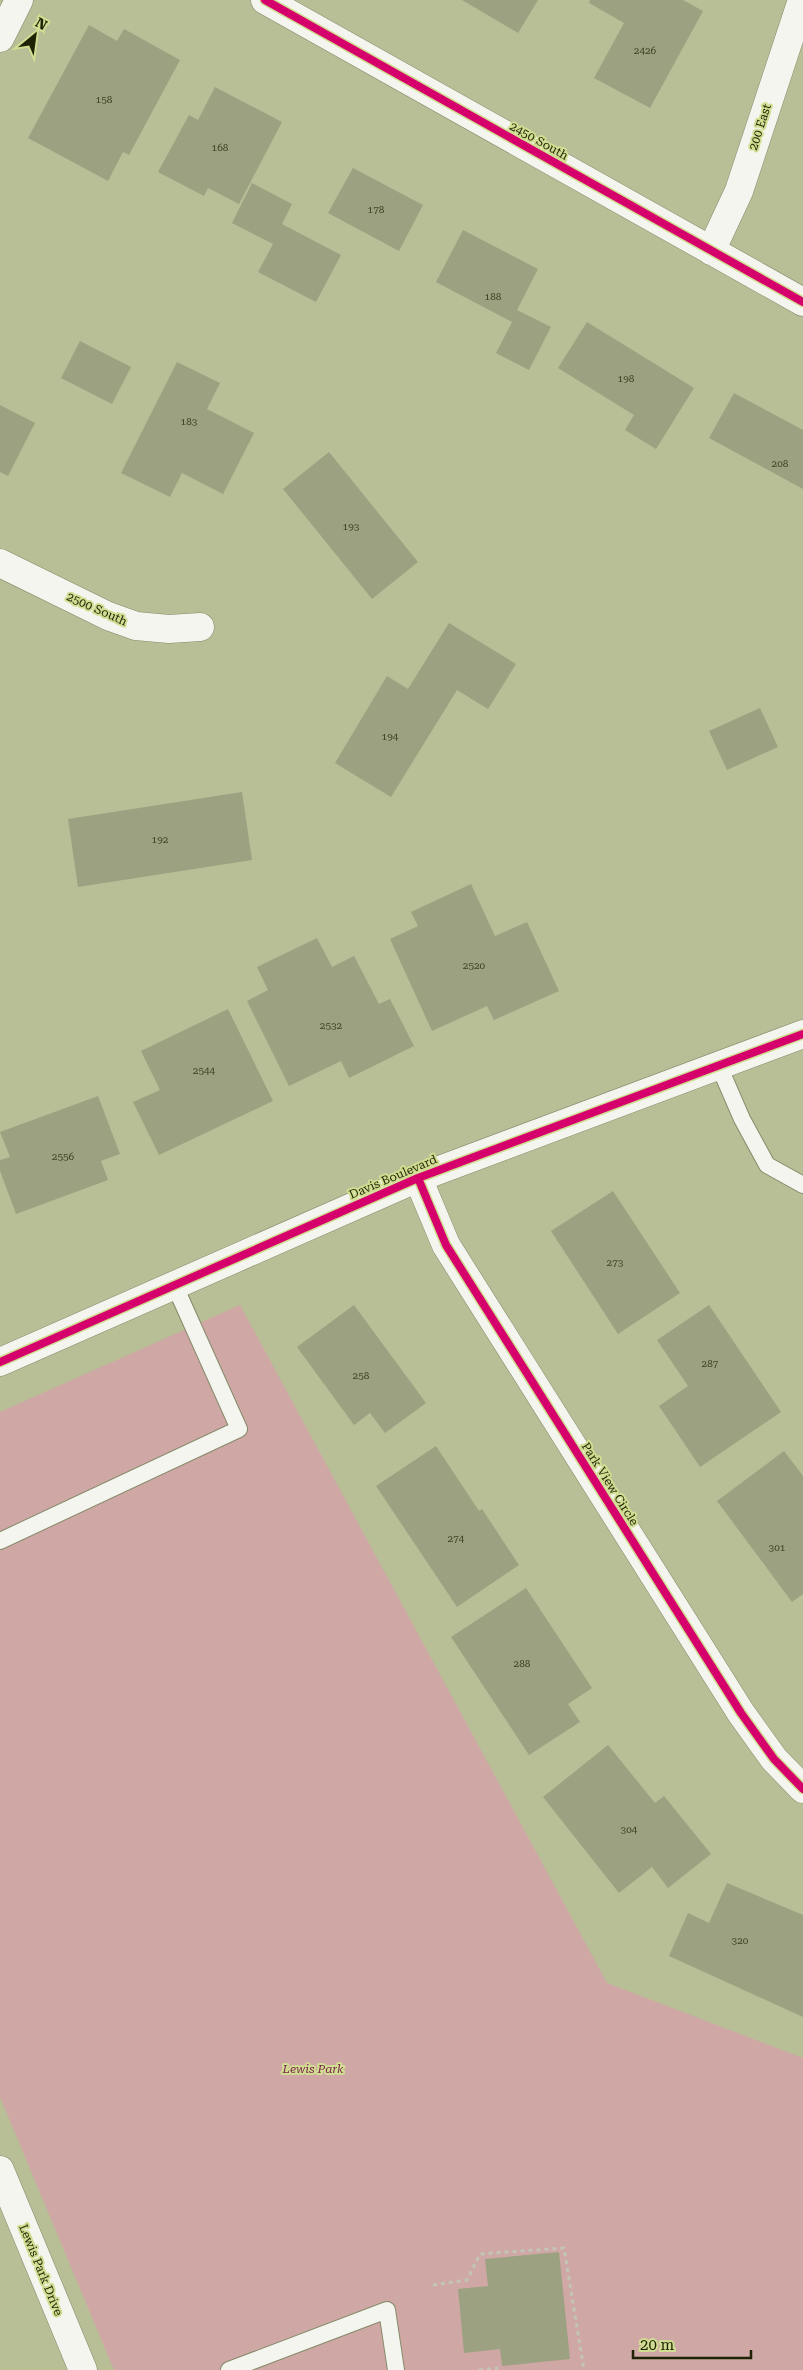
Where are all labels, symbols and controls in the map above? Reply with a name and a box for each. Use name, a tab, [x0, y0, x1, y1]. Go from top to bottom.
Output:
north arrow	[10, 10, 60, 60]
text: N	[33, 14, 50, 33]
house number: 2426	[634, 45, 657, 56]
house number: 158	[96, 94, 113, 105]
street label: 200 East	[746, 102, 774, 152]
street label: 2450 South	[507, 119, 571, 163]
house number: 168	[212, 142, 229, 153]
house number: 178	[368, 204, 385, 215]
house number: 188	[485, 291, 502, 302]
house number: 198	[618, 373, 635, 384]
house number: 183	[181, 416, 198, 427]
house number: 208	[772, 458, 789, 469]
house number: 193	[343, 521, 360, 532]
street label: 2500 South	[65, 589, 130, 629]
house number: 194	[382, 731, 399, 742]
house number: 192	[152, 834, 169, 845]
house number: 2520	[463, 960, 486, 971]
house number: 2532	[320, 1020, 343, 1031]
house number: 2544	[193, 1065, 216, 1076]
house number: 2556	[52, 1151, 75, 1162]
street label: Davis Boulevard	[347, 1152, 439, 1202]
house number: 273	[607, 1257, 624, 1268]
house number: 287	[702, 1358, 719, 1369]
house number: 258	[353, 1370, 370, 1381]
street label: Park View Circle	[579, 1440, 641, 1529]
house number: 274	[448, 1533, 465, 1544]
house number: 301	[769, 1542, 786, 1553]
house number: 288	[514, 1658, 531, 1669]
house number: 304	[621, 1824, 638, 1835]
house number: 320	[732, 1935, 749, 1946]
park label: Lewis Park	[281, 2062, 344, 2076]
street label: Lewis Park Drive	[16, 2222, 66, 2318]
scale bar	[633, 2328, 750, 2360]
text: 20 m	[640, 2336, 675, 2354]

